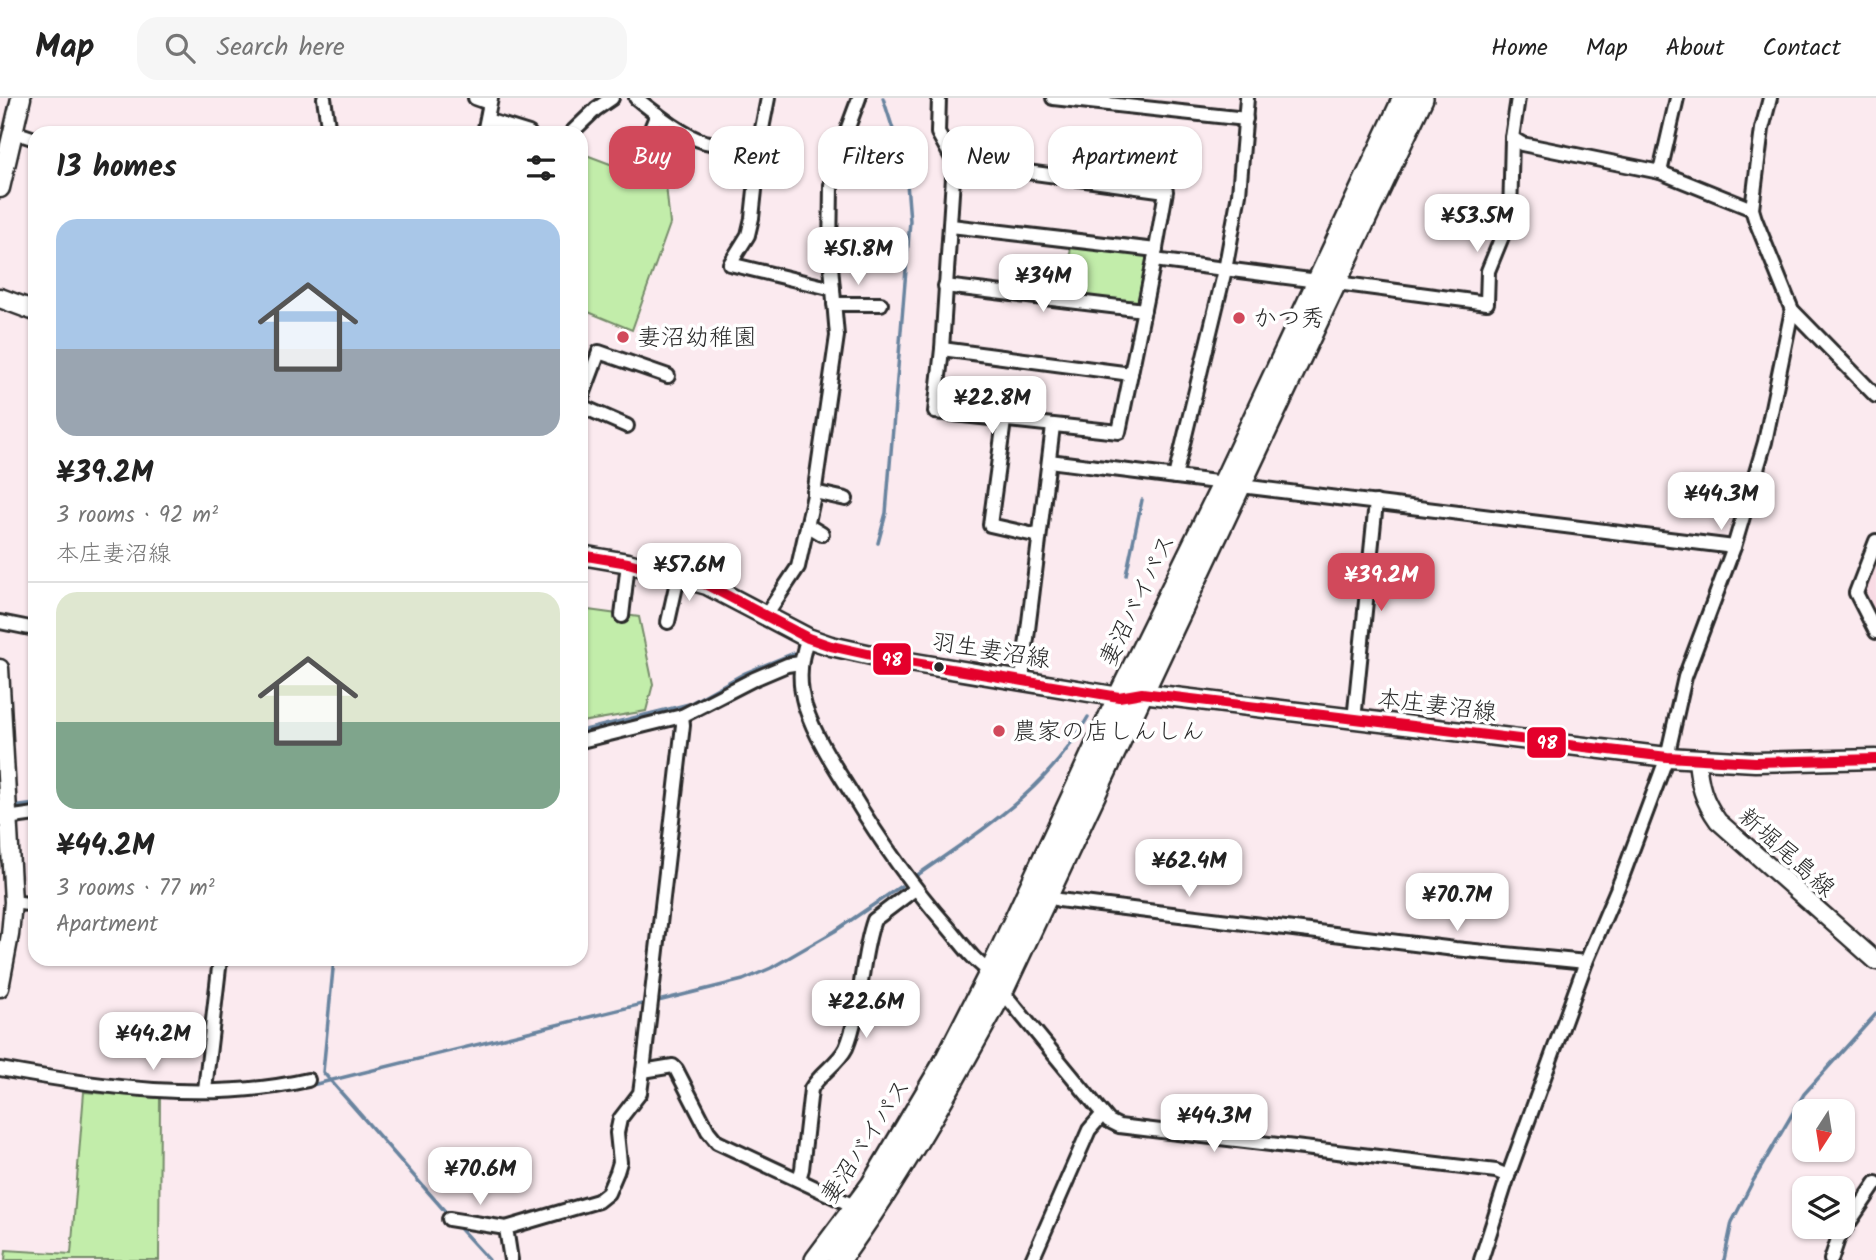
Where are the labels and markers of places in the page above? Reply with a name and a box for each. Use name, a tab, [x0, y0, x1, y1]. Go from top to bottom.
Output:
pin: ¥53.5M	[1420, 194, 1534, 254]
pin: ¥51.8M	[801, 228, 915, 287]
pin: ¥34M	[1002, 254, 1084, 314]
place label: かつ秀	[1253, 300, 1325, 339]
marker: かつ秀	[1231, 310, 1247, 326]
place label: 妻沼幼稚園	[637, 319, 757, 358]
marker: 妻沼幼稚園	[615, 329, 631, 345]
pin: ¥22.8M	[935, 376, 1049, 436]
pin: ¥44.3M	[1664, 472, 1778, 532]
pin: ¥57.6M	[632, 544, 746, 603]
pin: ¥39.2M	[1324, 554, 1438, 613]
unlabelled marker	[932, 660, 946, 674]
place label: 農家の店しんしん	[1013, 713, 1205, 752]
marker: 農家の店しんしん	[991, 723, 1007, 739]
pin: ¥62.4M	[1132, 840, 1246, 899]
pin: ¥70.7M	[1400, 874, 1514, 933]
pin: ¥22.6M	[809, 981, 923, 1040]
pin: ¥44.2M	[96, 1012, 210, 1072]
pin: ¥44.3M	[1157, 1094, 1271, 1154]
pin: ¥70.6M	[423, 1148, 537, 1207]

